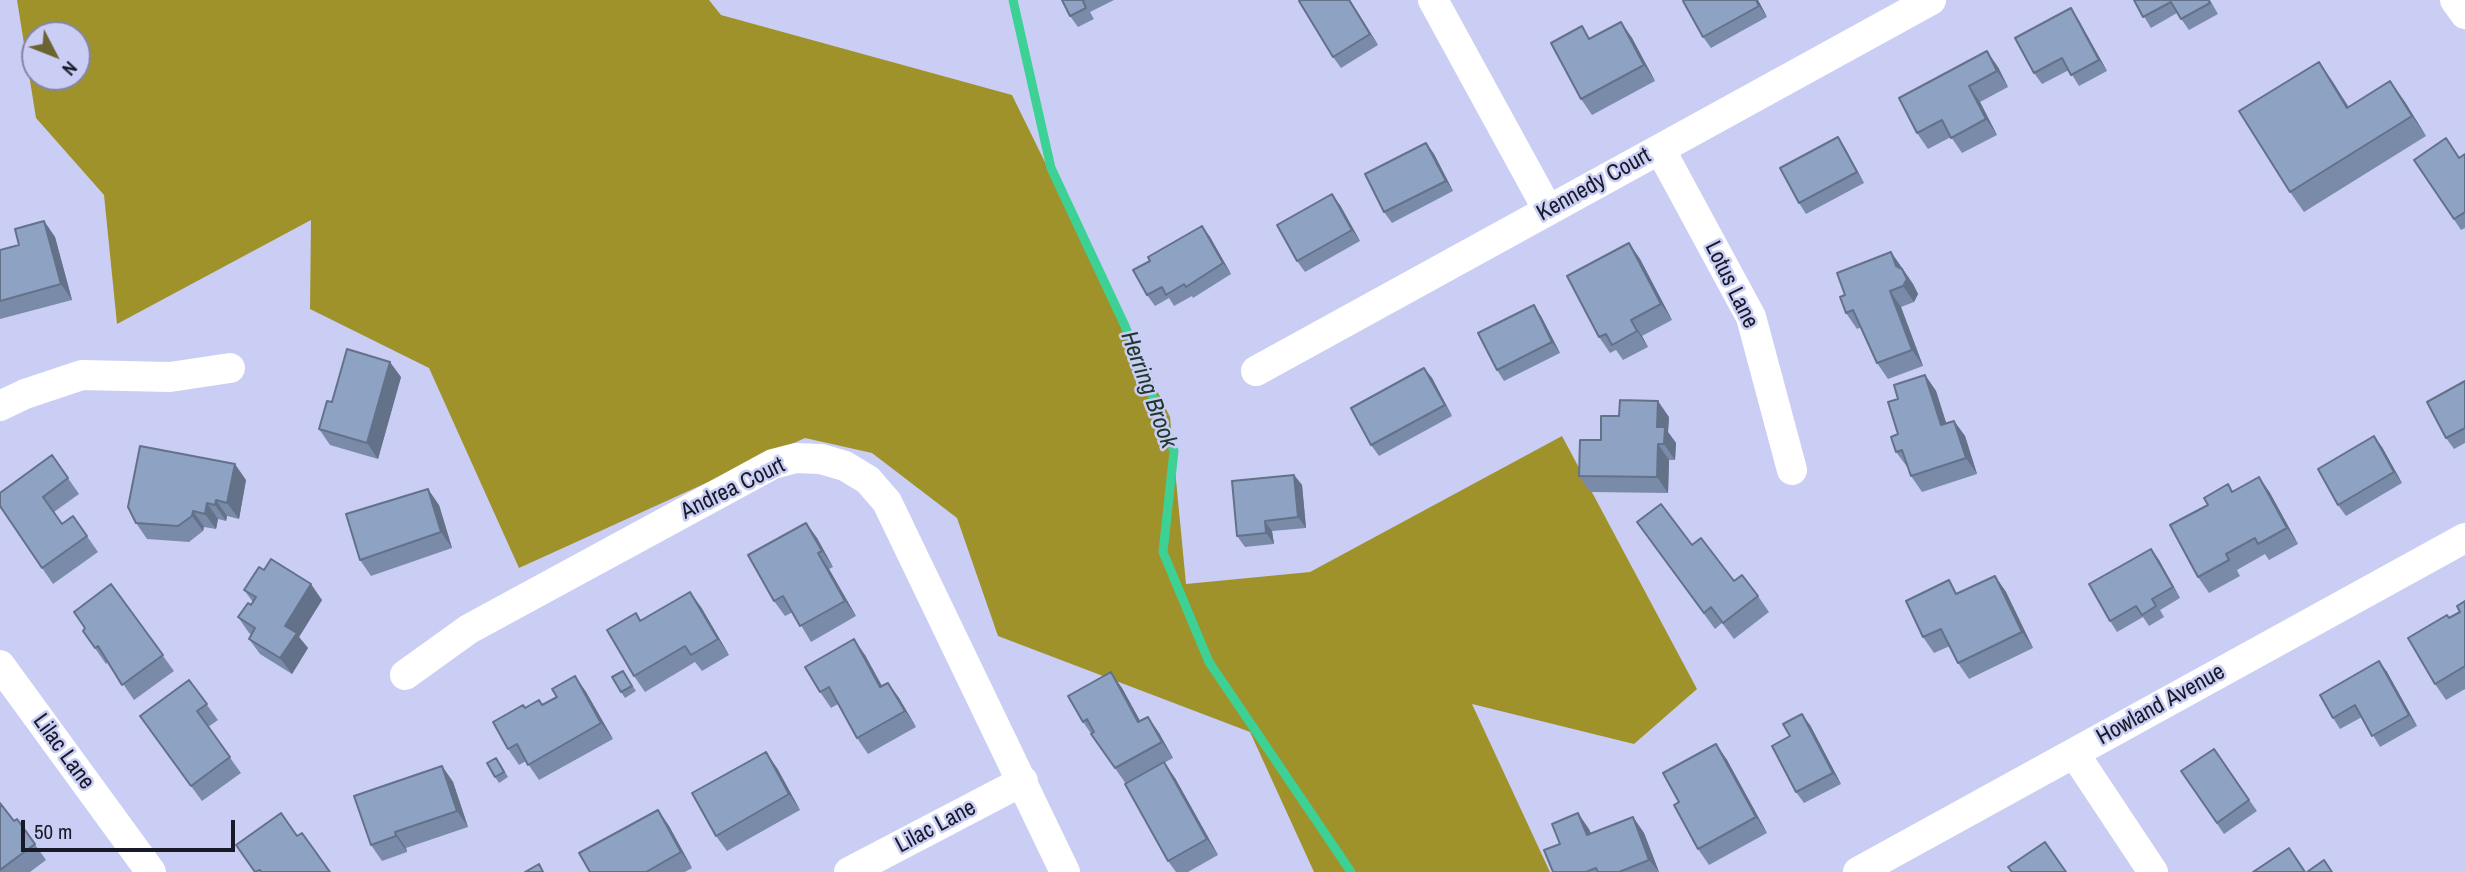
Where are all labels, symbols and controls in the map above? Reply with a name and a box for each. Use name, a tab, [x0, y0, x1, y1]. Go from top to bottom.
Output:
north arrow	[21, 21, 91, 91]
text: N	[57, 56, 84, 82]
street label: Kennedy Court	[1532, 142, 1656, 228]
street label: Lotus Lane	[1698, 237, 1764, 333]
water label: Herring Brook	[1114, 328, 1182, 452]
street label: Andrea Court	[677, 452, 789, 526]
street label: Howland Avenue	[2092, 658, 2230, 752]
street label: Lilac Lane	[26, 709, 100, 795]
street label: Lilac Lane	[891, 794, 981, 860]
scale bar	[24, 806, 238, 850]
text: 50 m	[34, 817, 72, 846]

